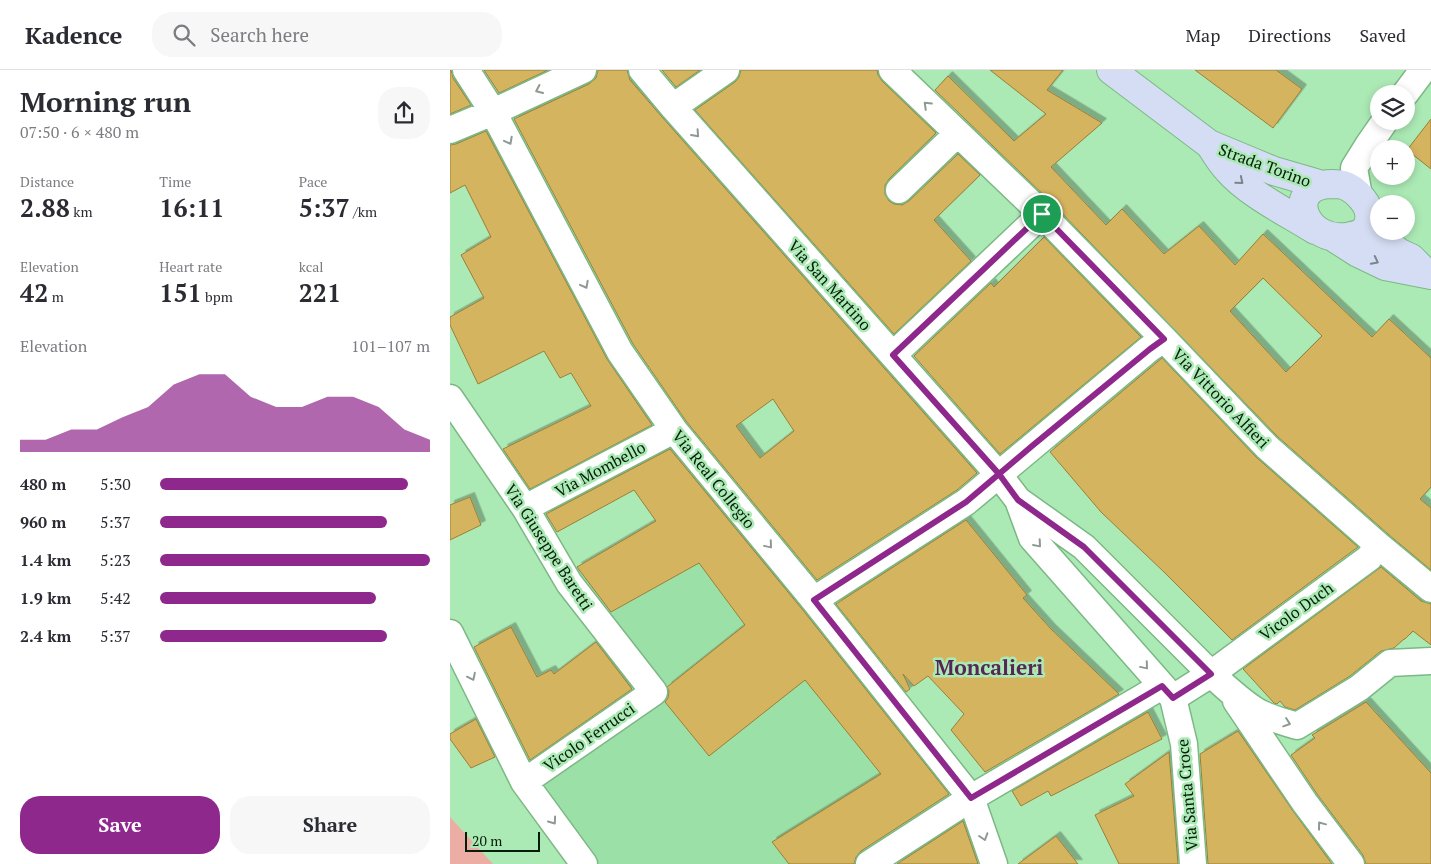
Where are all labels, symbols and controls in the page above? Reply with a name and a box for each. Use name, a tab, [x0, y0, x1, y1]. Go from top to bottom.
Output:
search box	[152, 12, 502, 57]
text: Kadence	[25, 19, 122, 51]
icon: search	[170, 21, 198, 49]
text: Search here	[210, 22, 309, 47]
text: Map	[1185, 23, 1220, 47]
text: Directions	[1248, 23, 1331, 47]
text: Saved	[1359, 23, 1406, 47]
text: Morning run	[20, 83, 191, 120]
one-way arrow	[535, 84, 544, 95]
map controls	[1370, 85, 1415, 240]
button: layers	[1370, 85, 1415, 130]
button: share	[378, 87, 430, 139]
one-way arrow	[924, 102, 933, 111]
text: 07:50 · 6 × 480 m	[20, 121, 139, 143]
one-way arrow	[691, 128, 700, 137]
one-way arrow	[503, 136, 513, 145]
street label: Strada Torino	[1216, 138, 1314, 192]
button: +	[1370, 140, 1415, 185]
text: Distance	[20, 172, 74, 191]
text: Time	[159, 172, 191, 191]
text: Pace	[299, 172, 327, 191]
one-way arrow	[1235, 175, 1244, 184]
text: 2.88	[20, 191, 70, 224]
text: 16:11	[159, 191, 224, 224]
text: 5:37	[299, 191, 350, 224]
pin	[1021, 193, 1063, 235]
button: −	[1370, 195, 1415, 240]
icon: arrive	[1028, 200, 1056, 228]
text: km	[70, 202, 93, 221]
text: /km	[350, 202, 377, 221]
street label: Via San Martino	[783, 235, 877, 335]
one-way arrow	[1370, 255, 1379, 265]
text: Elevation	[20, 257, 79, 276]
text: Heart rate	[159, 257, 222, 276]
text: kcal	[299, 257, 324, 276]
text: 42	[20, 276, 48, 309]
text: 151	[159, 276, 202, 309]
text: 221	[299, 276, 341, 309]
one-way arrow	[578, 280, 588, 289]
text: m	[48, 287, 64, 306]
text: bpm	[202, 287, 233, 306]
text: Elevation	[20, 335, 87, 357]
text: 101–107 m	[351, 335, 430, 357]
street label: Via Vittorio Alfieri	[1167, 343, 1275, 453]
street label: Via Real Collegio	[667, 425, 761, 533]
street label: Via Mombello	[551, 436, 649, 502]
text: 480 m	[20, 473, 66, 495]
text: 5:30	[100, 473, 131, 495]
street label: Via Giuseppe Baretti	[500, 480, 598, 615]
text: 960 m	[20, 511, 66, 533]
text: 5:37	[100, 511, 131, 533]
one-way arrow	[1032, 538, 1041, 547]
one-way arrow	[764, 540, 773, 549]
text: 1.4 km	[20, 549, 71, 571]
text: 5:23	[100, 549, 131, 571]
street label: Vicolo Duch	[1254, 576, 1338, 645]
text: 1.9 km	[20, 587, 71, 609]
text: 5:42	[100, 587, 131, 609]
text: 2.4 km	[20, 625, 71, 647]
text: 5:37	[100, 625, 131, 647]
district label: Moncalieri	[935, 653, 1043, 681]
one-way arrow	[1139, 660, 1148, 669]
one-way arrow	[466, 672, 476, 681]
street label: Vicolo Ferrucci	[539, 697, 639, 777]
one-way arrow	[1282, 717, 1291, 727]
street label: Via Santa Croce	[1171, 738, 1203, 852]
button: Save	[20, 796, 220, 854]
button: Share	[230, 796, 430, 854]
one-way arrow	[547, 815, 556, 825]
one-way arrow	[1319, 822, 1327, 831]
scale bar	[465, 829, 540, 852]
text: 20 m	[472, 831, 502, 850]
one-way arrow	[979, 832, 989, 840]

